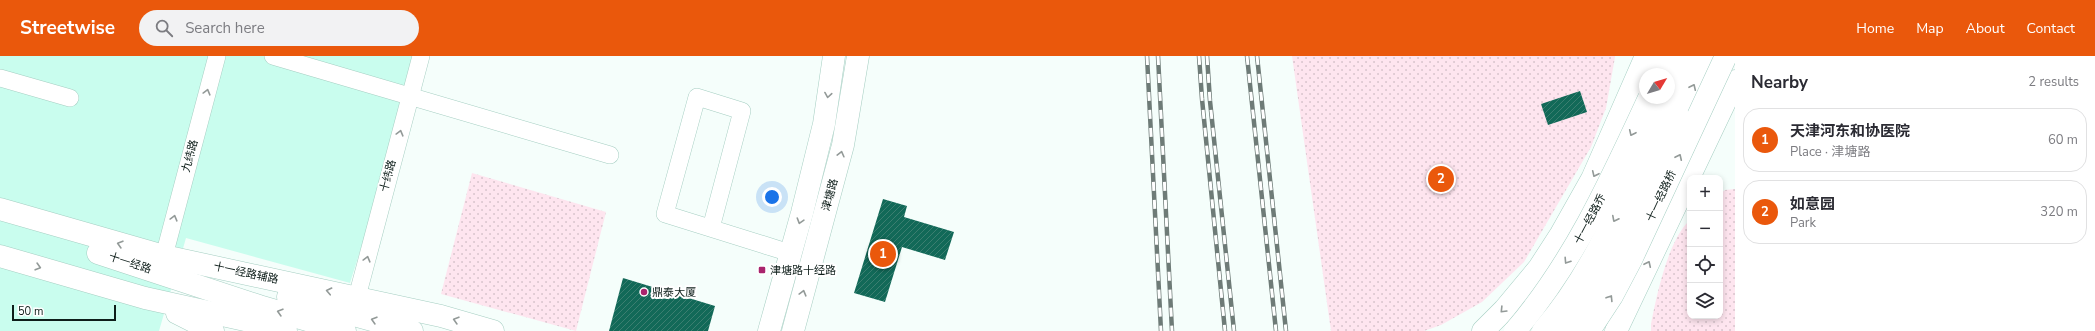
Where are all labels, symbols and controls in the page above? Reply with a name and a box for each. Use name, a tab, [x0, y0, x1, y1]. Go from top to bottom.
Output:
search box	[139, 10, 419, 46]
text: Streetwise	[20, 15, 115, 41]
icon: search	[153, 17, 175, 39]
text: Search here	[185, 18, 265, 38]
text: Home	[1856, 19, 1894, 38]
text: Map	[1916, 19, 1944, 38]
text: About	[1966, 19, 2005, 38]
text: Contact	[2027, 19, 2075, 38]
north arrow	[1639, 68, 1675, 104]
text: Nearby	[1751, 71, 1808, 94]
text: 2 results	[2028, 73, 2079, 91]
one-way arrow	[1688, 83, 1696, 91]
one-way arrow	[202, 89, 211, 96]
one-way arrow	[824, 91, 833, 98]
text: 天津河东和协医院	[1790, 121, 1910, 141]
one-way arrow	[1629, 129, 1637, 137]
one-way arrow	[395, 130, 404, 137]
text: 1	[1761, 131, 1769, 149]
text: 60 m	[2048, 131, 2078, 149]
street label: 九纬路	[178, 138, 202, 174]
text: Place · 津塘路	[1790, 143, 1870, 161]
one-way arrow	[836, 151, 844, 158]
one-way arrow	[1674, 153, 1682, 161]
street label: 十纬路	[376, 158, 400, 194]
pin: 2	[1428, 164, 1454, 194]
street label: 十一经路桥	[1643, 168, 1679, 224]
one-way arrow	[1592, 170, 1600, 177]
map controls	[1687, 175, 1723, 319]
button: +	[1687, 175, 1723, 211]
street label: 津塘路	[818, 177, 842, 213]
your location	[762, 187, 782, 207]
street label: 十一经路乔	[1570, 191, 1610, 247]
text: 如意园	[1790, 194, 1835, 214]
text: 2	[1761, 203, 1769, 221]
text: 320 m	[2040, 203, 2078, 221]
button: −	[1687, 211, 1723, 247]
text: Park	[1790, 214, 1816, 232]
one-way arrow	[169, 215, 177, 221]
one-way arrow	[1612, 215, 1619, 222]
one-way arrow	[796, 217, 805, 224]
pin: 1	[870, 239, 896, 269]
one-way arrow	[117, 240, 123, 248]
button: locate	[1687, 247, 1723, 283]
street label: 十一经路	[107, 249, 153, 277]
one-way arrow	[362, 256, 370, 262]
one-way arrow	[1564, 257, 1571, 264]
street label: 十一经路辅路	[212, 259, 280, 287]
one-way arrow	[1643, 260, 1651, 268]
one-way arrow	[34, 262, 41, 271]
place label: 津塘路十经路	[770, 263, 836, 278]
marker: 津塘路十经路	[757, 265, 767, 275]
button: layers	[1687, 283, 1723, 319]
place label: 鼎泰大厦	[652, 285, 696, 300]
one-way arrow	[326, 287, 332, 295]
marker: 鼎泰大厦	[639, 287, 649, 297]
one-way arrow	[798, 290, 807, 297]
one-way arrow	[1605, 296, 1612, 303]
scale bar	[12, 303, 116, 322]
text: 50 m	[18, 304, 43, 319]
one-way arrow	[1501, 305, 1508, 313]
one-way arrow	[277, 309, 284, 317]
one-way arrow	[452, 316, 459, 325]
one-way arrow	[371, 317, 377, 325]

